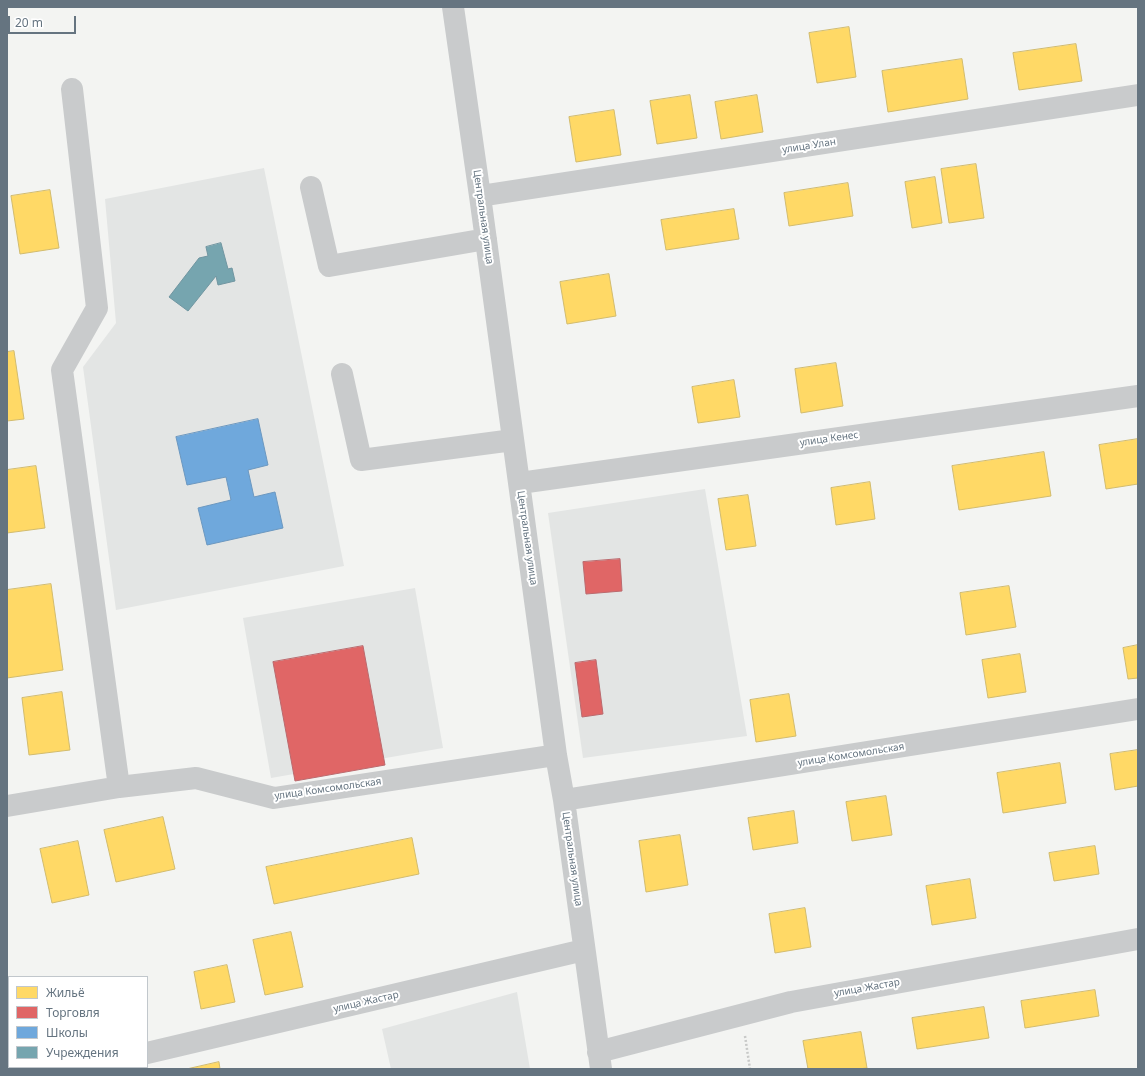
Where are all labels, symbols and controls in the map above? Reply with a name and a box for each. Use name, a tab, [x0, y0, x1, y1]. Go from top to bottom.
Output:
scale bar	[10, 8, 78, 34]
text: 20 m	[15, 14, 43, 31]
street label: улица Улан	[781, 136, 837, 156]
street label: Центральная улица	[470, 169, 496, 265]
street label: улица Кенес	[799, 429, 859, 449]
street label: Центральная улица	[514, 490, 540, 586]
street label: улица Комсомольская	[797, 741, 905, 769]
street label: улица Комсомольская	[274, 776, 382, 802]
street label: Центральная улица	[559, 811, 585, 907]
legend	[8, 976, 148, 1068]
street label: улица Жастар	[833, 976, 901, 1000]
text: Жильё	[46, 984, 85, 1001]
street label: улица Жастар	[332, 989, 400, 1015]
text: Торговля	[46, 1004, 100, 1021]
text: Школы	[46, 1024, 88, 1041]
text: Учреждения	[46, 1044, 119, 1061]

